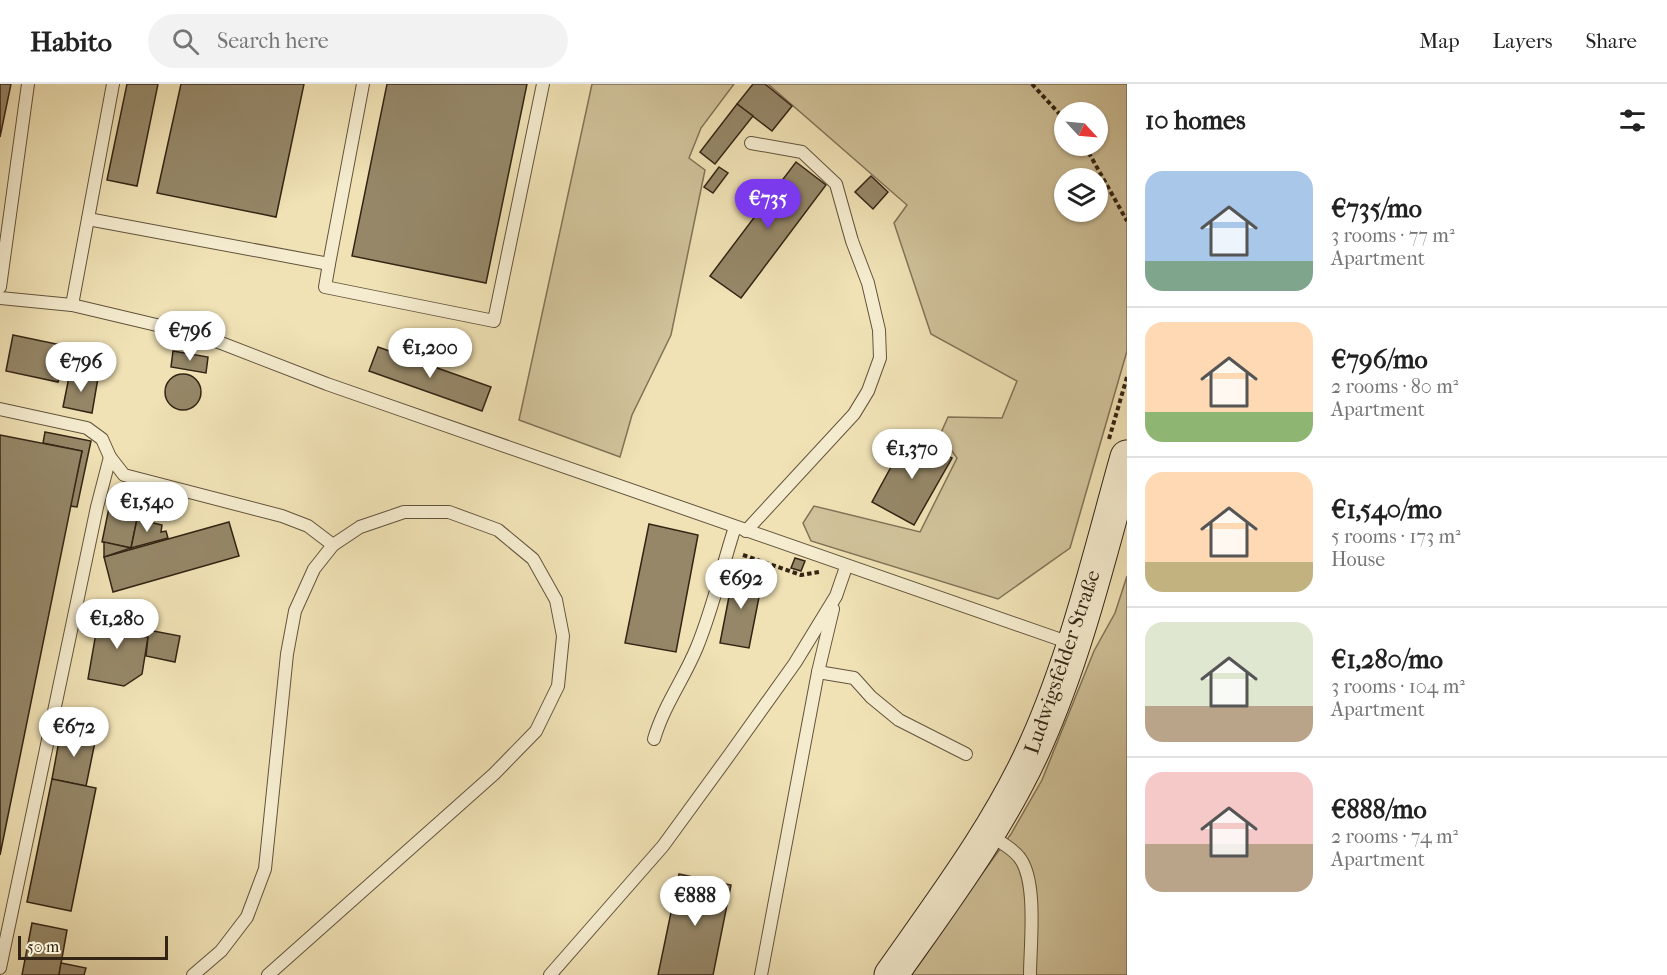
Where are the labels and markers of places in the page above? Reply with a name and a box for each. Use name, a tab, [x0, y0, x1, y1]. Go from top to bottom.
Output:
pin: €735	[732, 179, 804, 230]
pin: €796	[154, 311, 226, 362]
pin: €1,200	[381, 328, 479, 379]
pin: €796	[45, 342, 117, 393]
pin: €1,370	[863, 429, 961, 480]
pin: €1,540	[98, 482, 196, 533]
pin: €692	[705, 559, 777, 610]
pin: €1,280	[68, 599, 166, 650]
pin: €672	[38, 707, 110, 758]
pin: €888	[659, 876, 731, 927]

